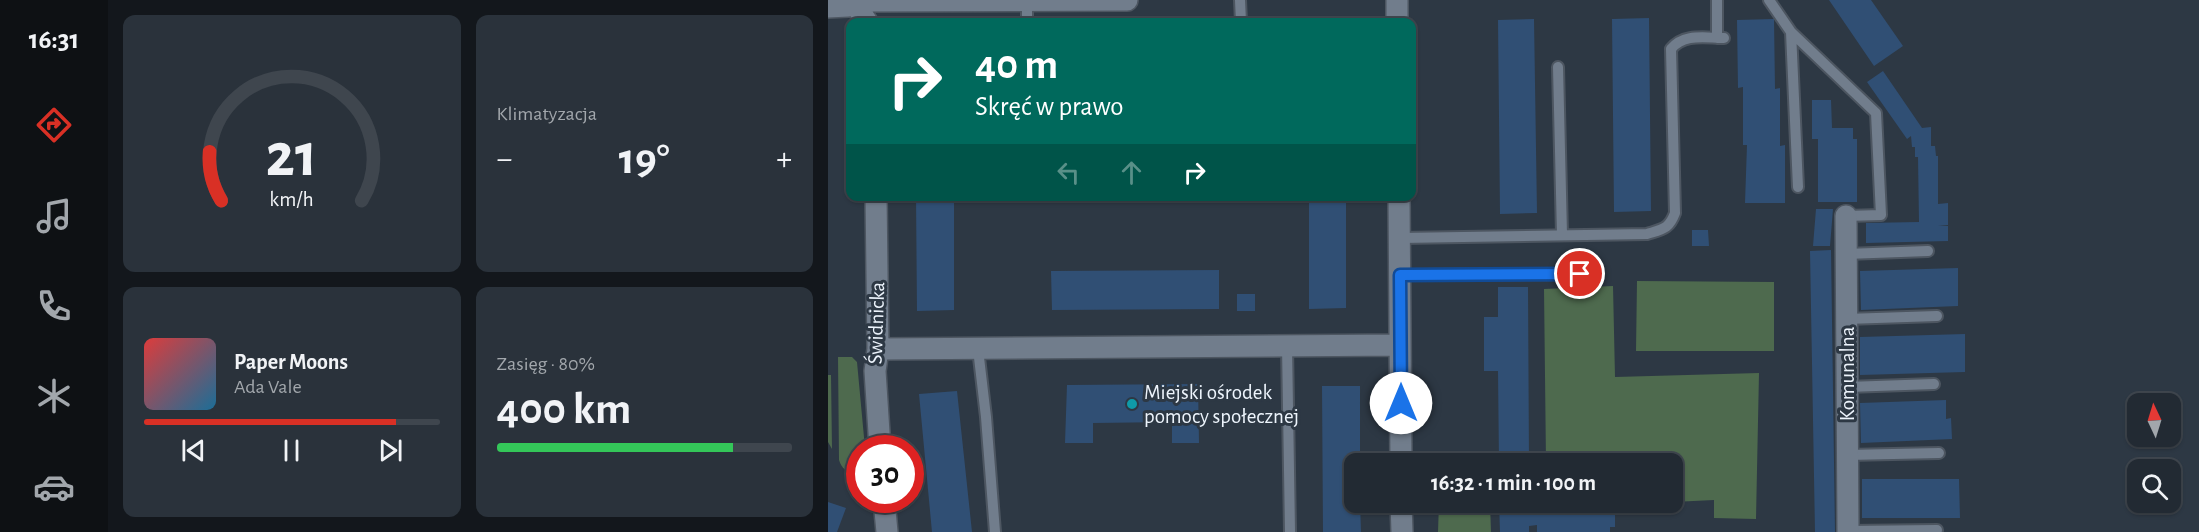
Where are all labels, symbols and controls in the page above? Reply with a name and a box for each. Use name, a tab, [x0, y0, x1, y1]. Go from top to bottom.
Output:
text: 16:31	[29, 26, 79, 53]
icon: right	[876, 42, 954, 120]
text: 40 m	[975, 44, 1058, 86]
text: Skręć w prawo	[975, 93, 1124, 120]
icon: directions	[33, 104, 75, 146]
text: Klimatyzacja	[497, 104, 597, 124]
text: 21	[266, 125, 318, 187]
text: 19°	[619, 137, 670, 182]
text: −	[497, 143, 512, 176]
text: +	[776, 143, 792, 176]
icon: left	[1052, 156, 1085, 189]
icon: ahead	[1115, 156, 1148, 189]
icon: right	[1178, 156, 1211, 189]
text: km/h	[270, 189, 314, 210]
icon: music	[33, 195, 75, 237]
pin	[1554, 248, 1605, 299]
icon: arrive	[1563, 257, 1596, 290]
street label: Świdnicka	[862, 281, 888, 365]
icon: phone	[33, 285, 75, 327]
street label: Komunalna	[1837, 326, 1858, 421]
text: Paper Moons	[234, 351, 348, 373]
text: Zasięg · 80%	[497, 354, 595, 374]
position arrow	[1369, 371, 1433, 435]
icon: climate	[33, 375, 75, 417]
text: Ada Vale	[234, 377, 302, 397]
place label: Miejski ośrodek pomocy społecznej	[1144, 382, 1299, 427]
text: 400 km	[497, 387, 631, 432]
north arrow	[2127, 393, 2181, 447]
map controls	[2127, 393, 2181, 513]
marker: Miejski ośrodek pomocy społecznej	[1125, 397, 1139, 411]
icon: previous	[177, 434, 210, 467]
icon: pause	[275, 434, 308, 467]
icon: next	[374, 434, 407, 467]
speed limit sign: 30	[846, 435, 924, 513]
button: search	[2127, 459, 2181, 513]
icon: car	[33, 466, 75, 508]
text: 16:32 · 1 min · 100 m	[1431, 472, 1596, 494]

